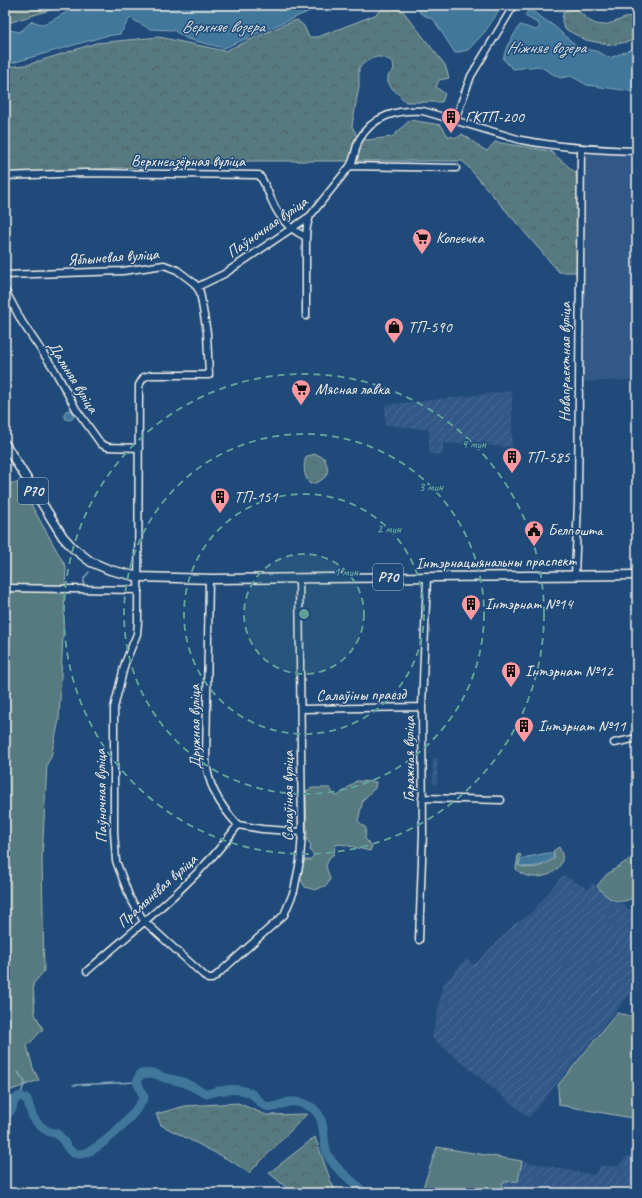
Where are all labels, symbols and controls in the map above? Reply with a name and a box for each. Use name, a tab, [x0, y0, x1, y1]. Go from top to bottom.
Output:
water label: Верхняе возера	[181, 16, 267, 37]
water label: Ніжняе возера	[506, 37, 588, 59]
building icon: ГКТП-200	[440, 106, 462, 134]
place label: ГКТП-200	[465, 107, 526, 127]
street label: Верхнеазёрная вуліца	[131, 151, 246, 171]
street label: Паўночная вуліца	[223, 191, 312, 262]
supermarket icon: Копеечка	[411, 227, 433, 255]
place label: Копеечка	[436, 228, 485, 248]
street label: Яблыневая вуліца	[67, 244, 160, 270]
street label: Новапраектная вуліца	[555, 301, 575, 422]
shop icon: ТП-590	[383, 316, 405, 344]
place label: ТП-590	[408, 317, 454, 337]
street label: Дальняя вуліца	[43, 337, 104, 418]
supermarket icon: Мясная лавка	[290, 378, 312, 406]
place label: Мясная лавка	[315, 379, 391, 399]
text: 4 мин	[462, 436, 487, 452]
building icon: ТП-585	[501, 446, 523, 474]
place label: ТП-585	[526, 447, 571, 467]
road number: Р70	[18, 478, 48, 504]
text: 3 мин	[419, 479, 444, 495]
building icon: ТП-151	[209, 486, 231, 514]
place label: ТП-151	[234, 487, 279, 507]
public building icon: Белпошта	[523, 519, 545, 547]
place label: Белпошта	[548, 520, 604, 540]
text: 2 мин	[377, 521, 402, 537]
street label: Інтэрнацыянальны праспект	[415, 551, 578, 573]
text: 1 мин	[334, 564, 359, 580]
road number: Р70	[373, 564, 403, 590]
building icon: Інтэрнат №14	[460, 593, 482, 621]
place label: Інтэрнат №14	[485, 594, 574, 614]
centre of rings	[297, 607, 311, 621]
building icon: Інтэрнат №12	[500, 660, 522, 688]
place label: Інтэрнат №12	[525, 661, 614, 681]
street label: Дружная вуліца	[184, 683, 206, 770]
street label: Салаўіны праезд	[316, 684, 407, 706]
street label: Гаражная вуліца	[399, 715, 419, 802]
building icon: Інтэрнат №11	[513, 715, 535, 743]
place label: Інтэрнат №11	[538, 716, 626, 736]
street label: Паўночная вуліца	[90, 748, 112, 843]
street label: Салаўіная вуліца	[278, 750, 298, 841]
street label: Прамянёвая вуліца	[113, 849, 202, 932]

